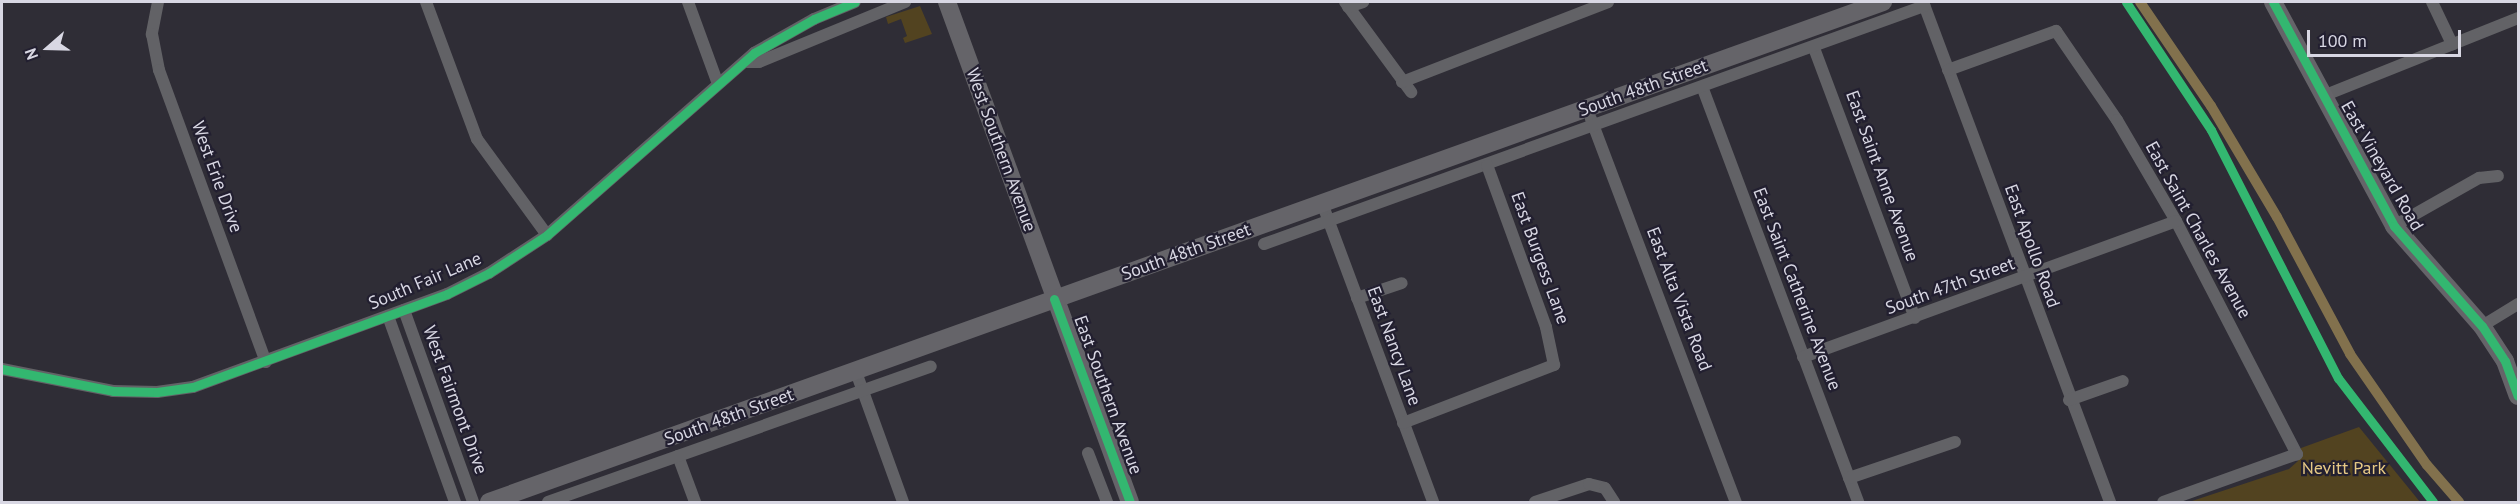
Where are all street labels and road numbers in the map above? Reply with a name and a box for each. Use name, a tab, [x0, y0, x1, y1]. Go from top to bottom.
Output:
street label: South 48th Street	[1575, 55, 1711, 121]
street label: West Southern Avenue	[961, 65, 1041, 235]
street label: East Saint Anne Avenue	[1841, 87, 1923, 265]
street label: East Vineyard Road	[2336, 97, 2428, 235]
street label: West Erie Drive	[187, 118, 247, 236]
street label: East Saint Charles Avenue	[2140, 138, 2256, 322]
street label: East Apollo Road	[2000, 181, 2064, 311]
street label: East Saint Catherine Avenue	[1748, 184, 1846, 394]
street label: East Burgess Lane	[1506, 189, 1574, 327]
street label: South 48th Street	[1118, 219, 1254, 285]
street label: East Alta Vista Road	[1641, 224, 1717, 374]
street label: South Fair Lane	[365, 248, 485, 314]
street label: South 47th Street	[1883, 253, 2017, 319]
street label: East Nancy Lane	[1362, 283, 1426, 409]
street label: East Southern Avenue	[1069, 312, 1147, 478]
street label: West Fairmont Drive	[418, 323, 492, 477]
street label: South 48th Street	[661, 384, 797, 450]

